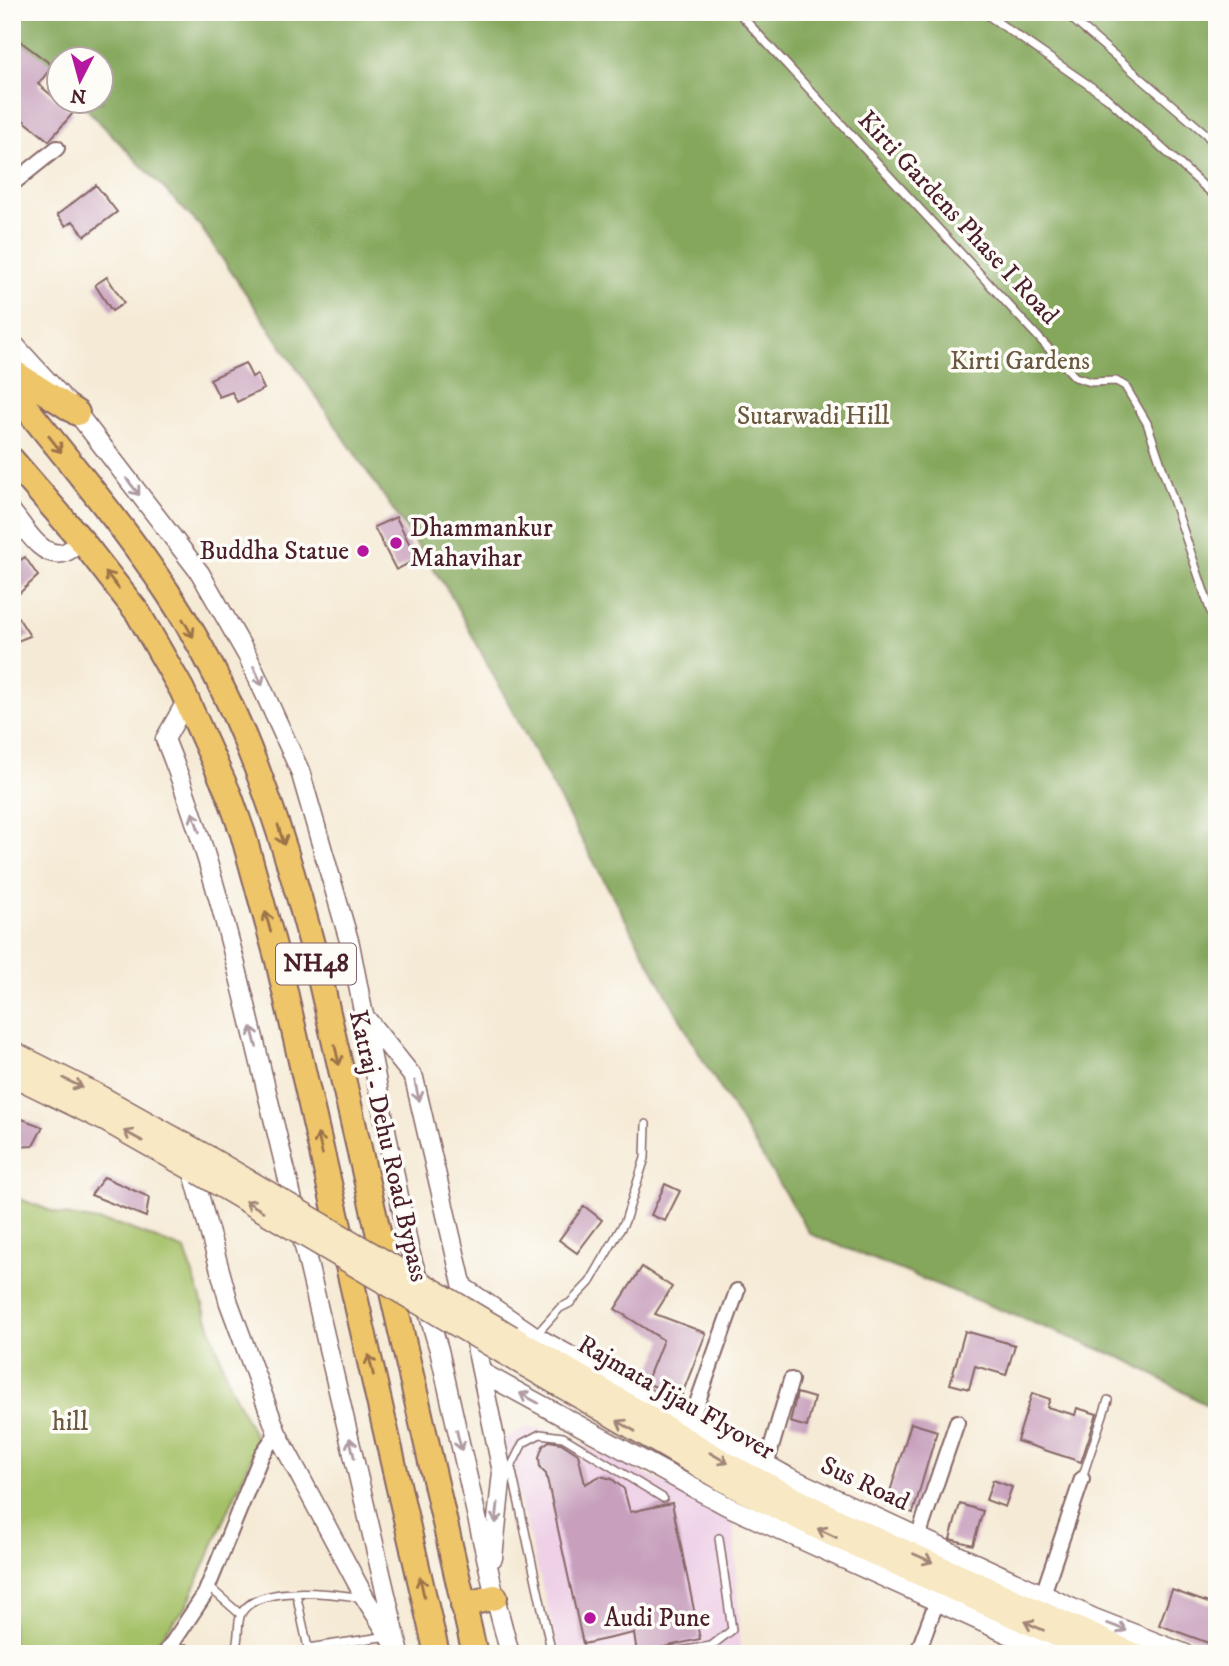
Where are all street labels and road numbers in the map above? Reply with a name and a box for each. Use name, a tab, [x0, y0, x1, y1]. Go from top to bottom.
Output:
street label: Kirti Gardens Phase I Road	[850, 104, 1066, 332]
road number: NH48	[276, 944, 356, 984]
street label: Katraj - Dehu Road Bypass	[341, 1007, 435, 1285]
street label: Rajmata Jijau Flyover	[572, 1328, 781, 1468]
street label: Sus Road	[815, 1449, 915, 1519]

